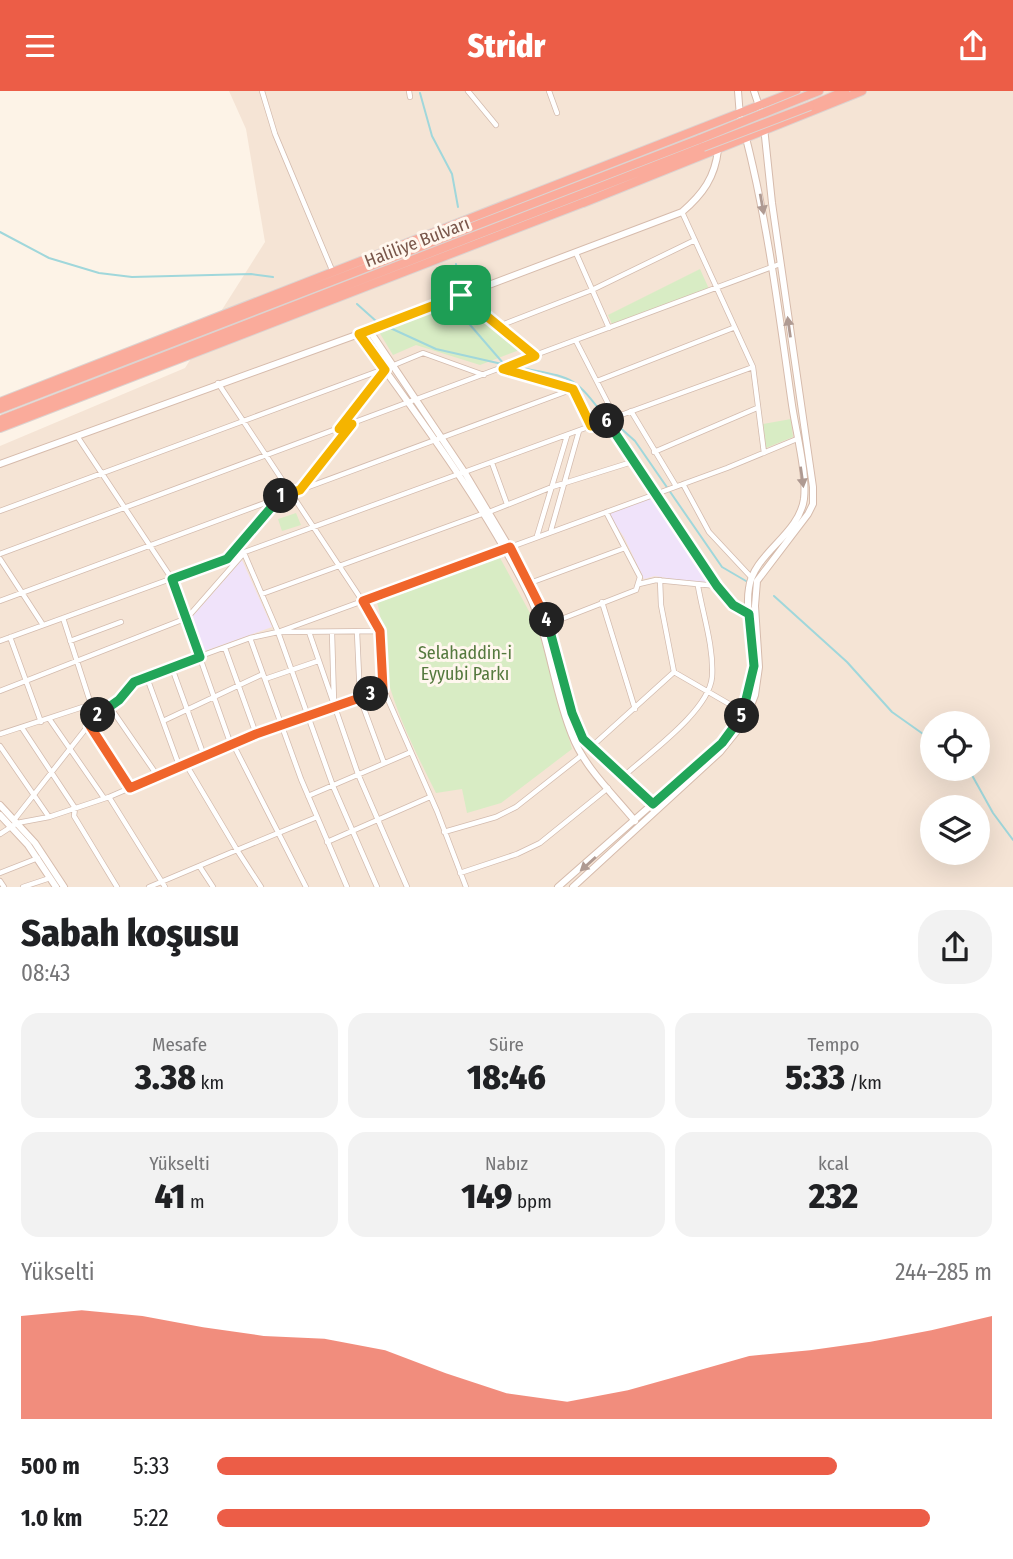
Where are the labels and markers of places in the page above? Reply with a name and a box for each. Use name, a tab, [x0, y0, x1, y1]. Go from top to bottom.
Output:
pin	[431, 265, 491, 325]
pin: 6	[590, 403, 624, 439]
pin: 1	[264, 479, 298, 513]
pin: 4	[530, 603, 564, 637]
pin: 3	[354, 677, 388, 711]
pin: 2	[80, 697, 116, 733]
pin: 5	[724, 699, 760, 733]

